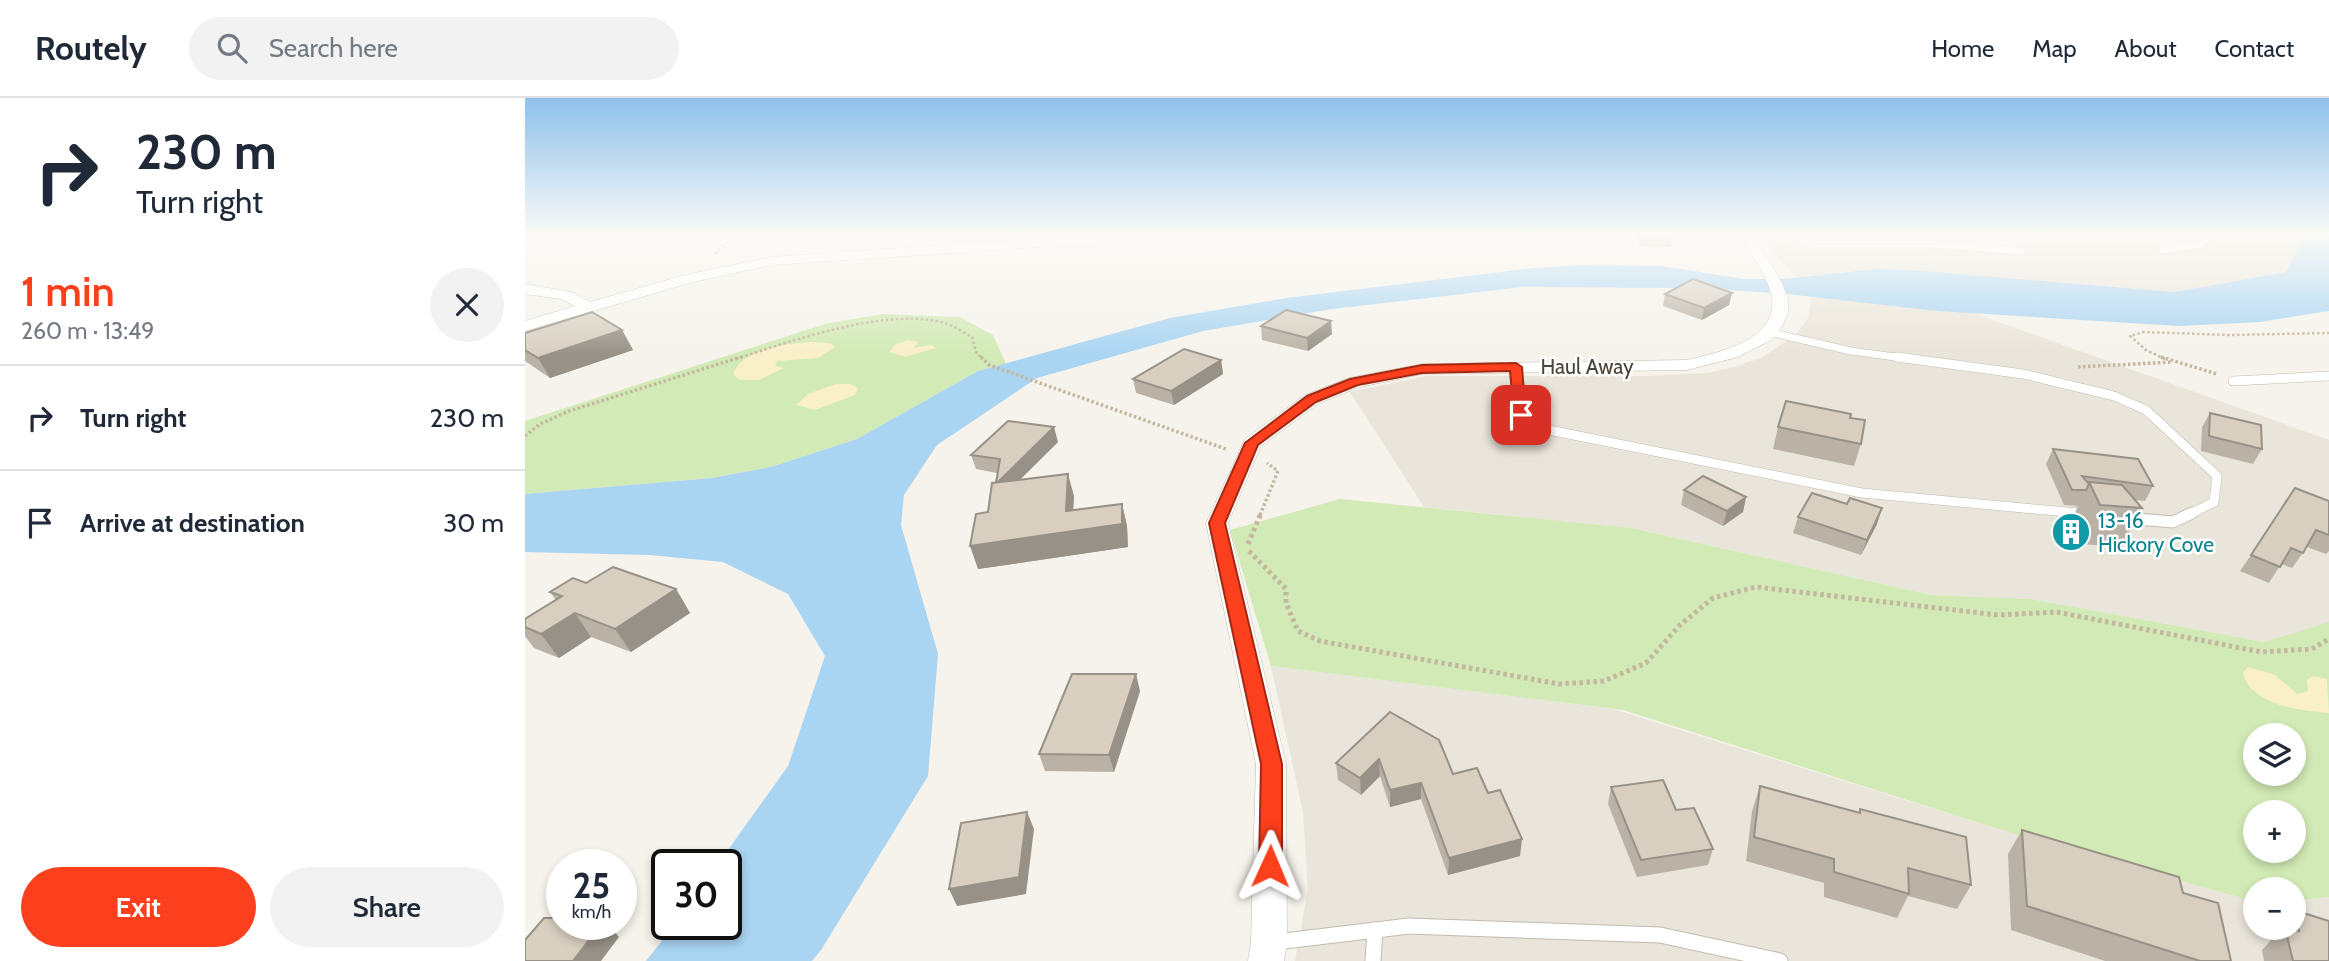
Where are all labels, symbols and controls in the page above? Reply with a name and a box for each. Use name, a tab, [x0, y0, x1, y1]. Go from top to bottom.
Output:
search box	[189, 17, 679, 80]
text: Routely	[35, 28, 147, 68]
icon: search	[213, 29, 251, 67]
text: Search here	[269, 32, 398, 64]
text: Home	[1931, 34, 1994, 63]
text: Map	[2032, 34, 2077, 63]
text: About	[2115, 34, 2177, 63]
text: Contact	[2215, 34, 2294, 63]
text: 230 m	[136, 122, 277, 181]
icon: right	[21, 126, 112, 217]
text: Turn right	[136, 182, 263, 221]
text: 1 min	[21, 265, 115, 317]
button: close	[430, 268, 504, 342]
text: 260 m · 13:49	[21, 317, 154, 345]
street label: Haul Away	[1540, 354, 1634, 379]
pin	[1491, 385, 1551, 445]
icon: arrive	[1502, 396, 1540, 434]
icon: right	[21, 399, 59, 437]
text: Turn right	[80, 402, 186, 434]
text: 230 m	[430, 402, 504, 434]
icon: arrive	[21, 504, 59, 542]
text: Arrive at destination	[80, 507, 305, 539]
text: 30 m	[443, 507, 504, 539]
place label: 13-16 Hickory Cove	[2098, 508, 2214, 557]
building icon: 13-16 Hickory Cove	[2050, 511, 2092, 553]
map controls	[2243, 723, 2306, 940]
button: layers	[2243, 723, 2306, 786]
button: +	[2243, 800, 2306, 863]
position arrow	[1233, 829, 1307, 903]
speed limit sign: 30	[651, 849, 742, 940]
text: 25	[573, 864, 610, 907]
button: Exit	[21, 867, 256, 947]
button: Share	[270, 867, 504, 947]
button: −	[2243, 877, 2306, 940]
text: km/h	[572, 901, 611, 923]

